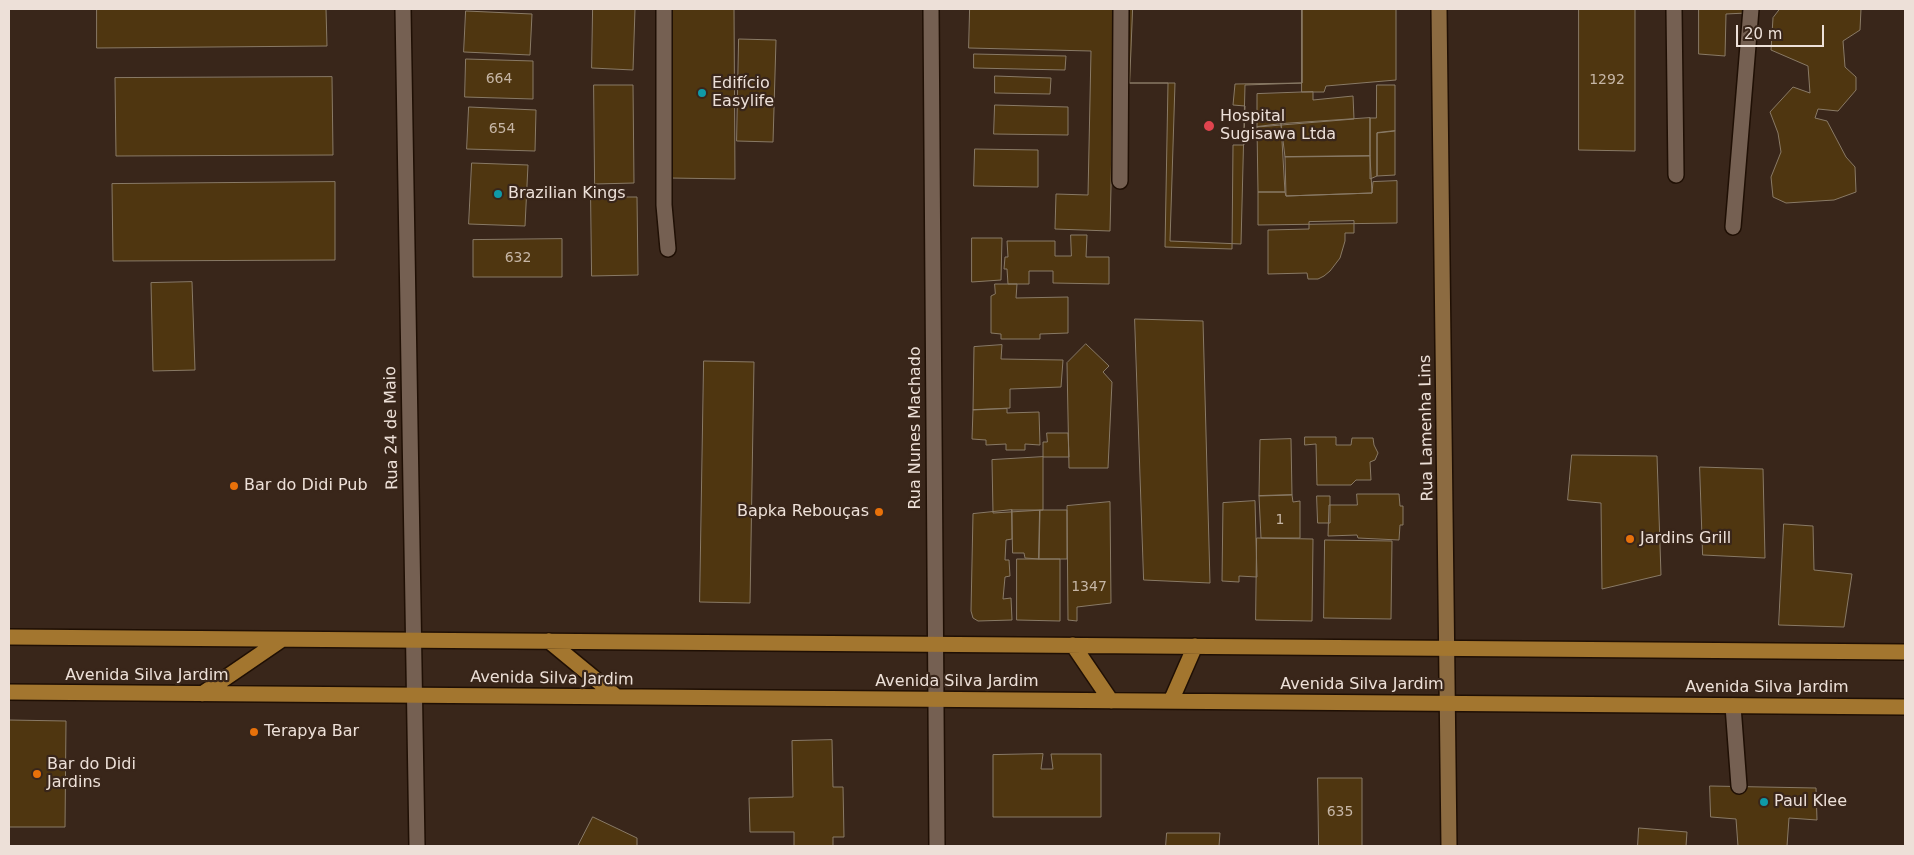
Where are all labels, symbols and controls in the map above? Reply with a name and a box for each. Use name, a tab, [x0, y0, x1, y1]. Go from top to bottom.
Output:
scale bar	[1739, 15, 1826, 47]
text: 20 m	[1744, 25, 1782, 43]
house number: 664	[486, 71, 512, 87]
house number: 1292	[1589, 72, 1625, 88]
place label: Edifício Easylife	[712, 74, 774, 112]
marker: Edifício Easylife	[696, 87, 708, 99]
place label: Hospital Sugisawa Ltda	[1220, 107, 1336, 145]
marker: Hospital Sugisawa Ltda	[1202, 119, 1216, 133]
house number: 654	[489, 121, 515, 137]
place label: Brazilian Kings	[508, 184, 626, 204]
marker: Brazilian Kings	[492, 188, 504, 200]
house number: 632	[505, 250, 531, 266]
street label: Rua Nunes Machado	[906, 346, 926, 510]
street label: Rua Lamenha Lins	[1416, 355, 1438, 501]
street label: Rua 24 de Maio	[381, 366, 403, 490]
place label: Bar do Didi Pub	[244, 476, 368, 496]
marker: Bar do Didi Pub	[228, 480, 240, 492]
place label: Bapka Rebouças	[737, 502, 869, 522]
marker: Bapka Rebouças	[873, 506, 885, 518]
house number: 1	[1276, 512, 1284, 528]
place label: Jardins Grill	[1640, 529, 1731, 549]
marker: Jardins Grill	[1624, 533, 1636, 545]
house number: 1347	[1071, 579, 1107, 595]
street label: Avenida Silva Jardim	[65, 666, 229, 686]
street label: Avenida Silva Jardim	[470, 668, 634, 690]
street label: Avenida Silva Jardim	[875, 672, 1039, 692]
street label: Avenida Silva Jardim	[1280, 675, 1444, 695]
street label: Avenida Silva Jardim	[1685, 678, 1849, 698]
place label: Terapya Bar	[264, 722, 359, 742]
marker: Terapya Bar	[248, 726, 260, 738]
place label: Bar do Didi Jardins	[47, 755, 136, 793]
marker: Bar do Didi Jardins	[31, 768, 43, 780]
place label: Paul Klee	[1774, 792, 1847, 812]
marker: Paul Klee	[1758, 796, 1770, 808]
house number: 635	[1327, 804, 1353, 820]

